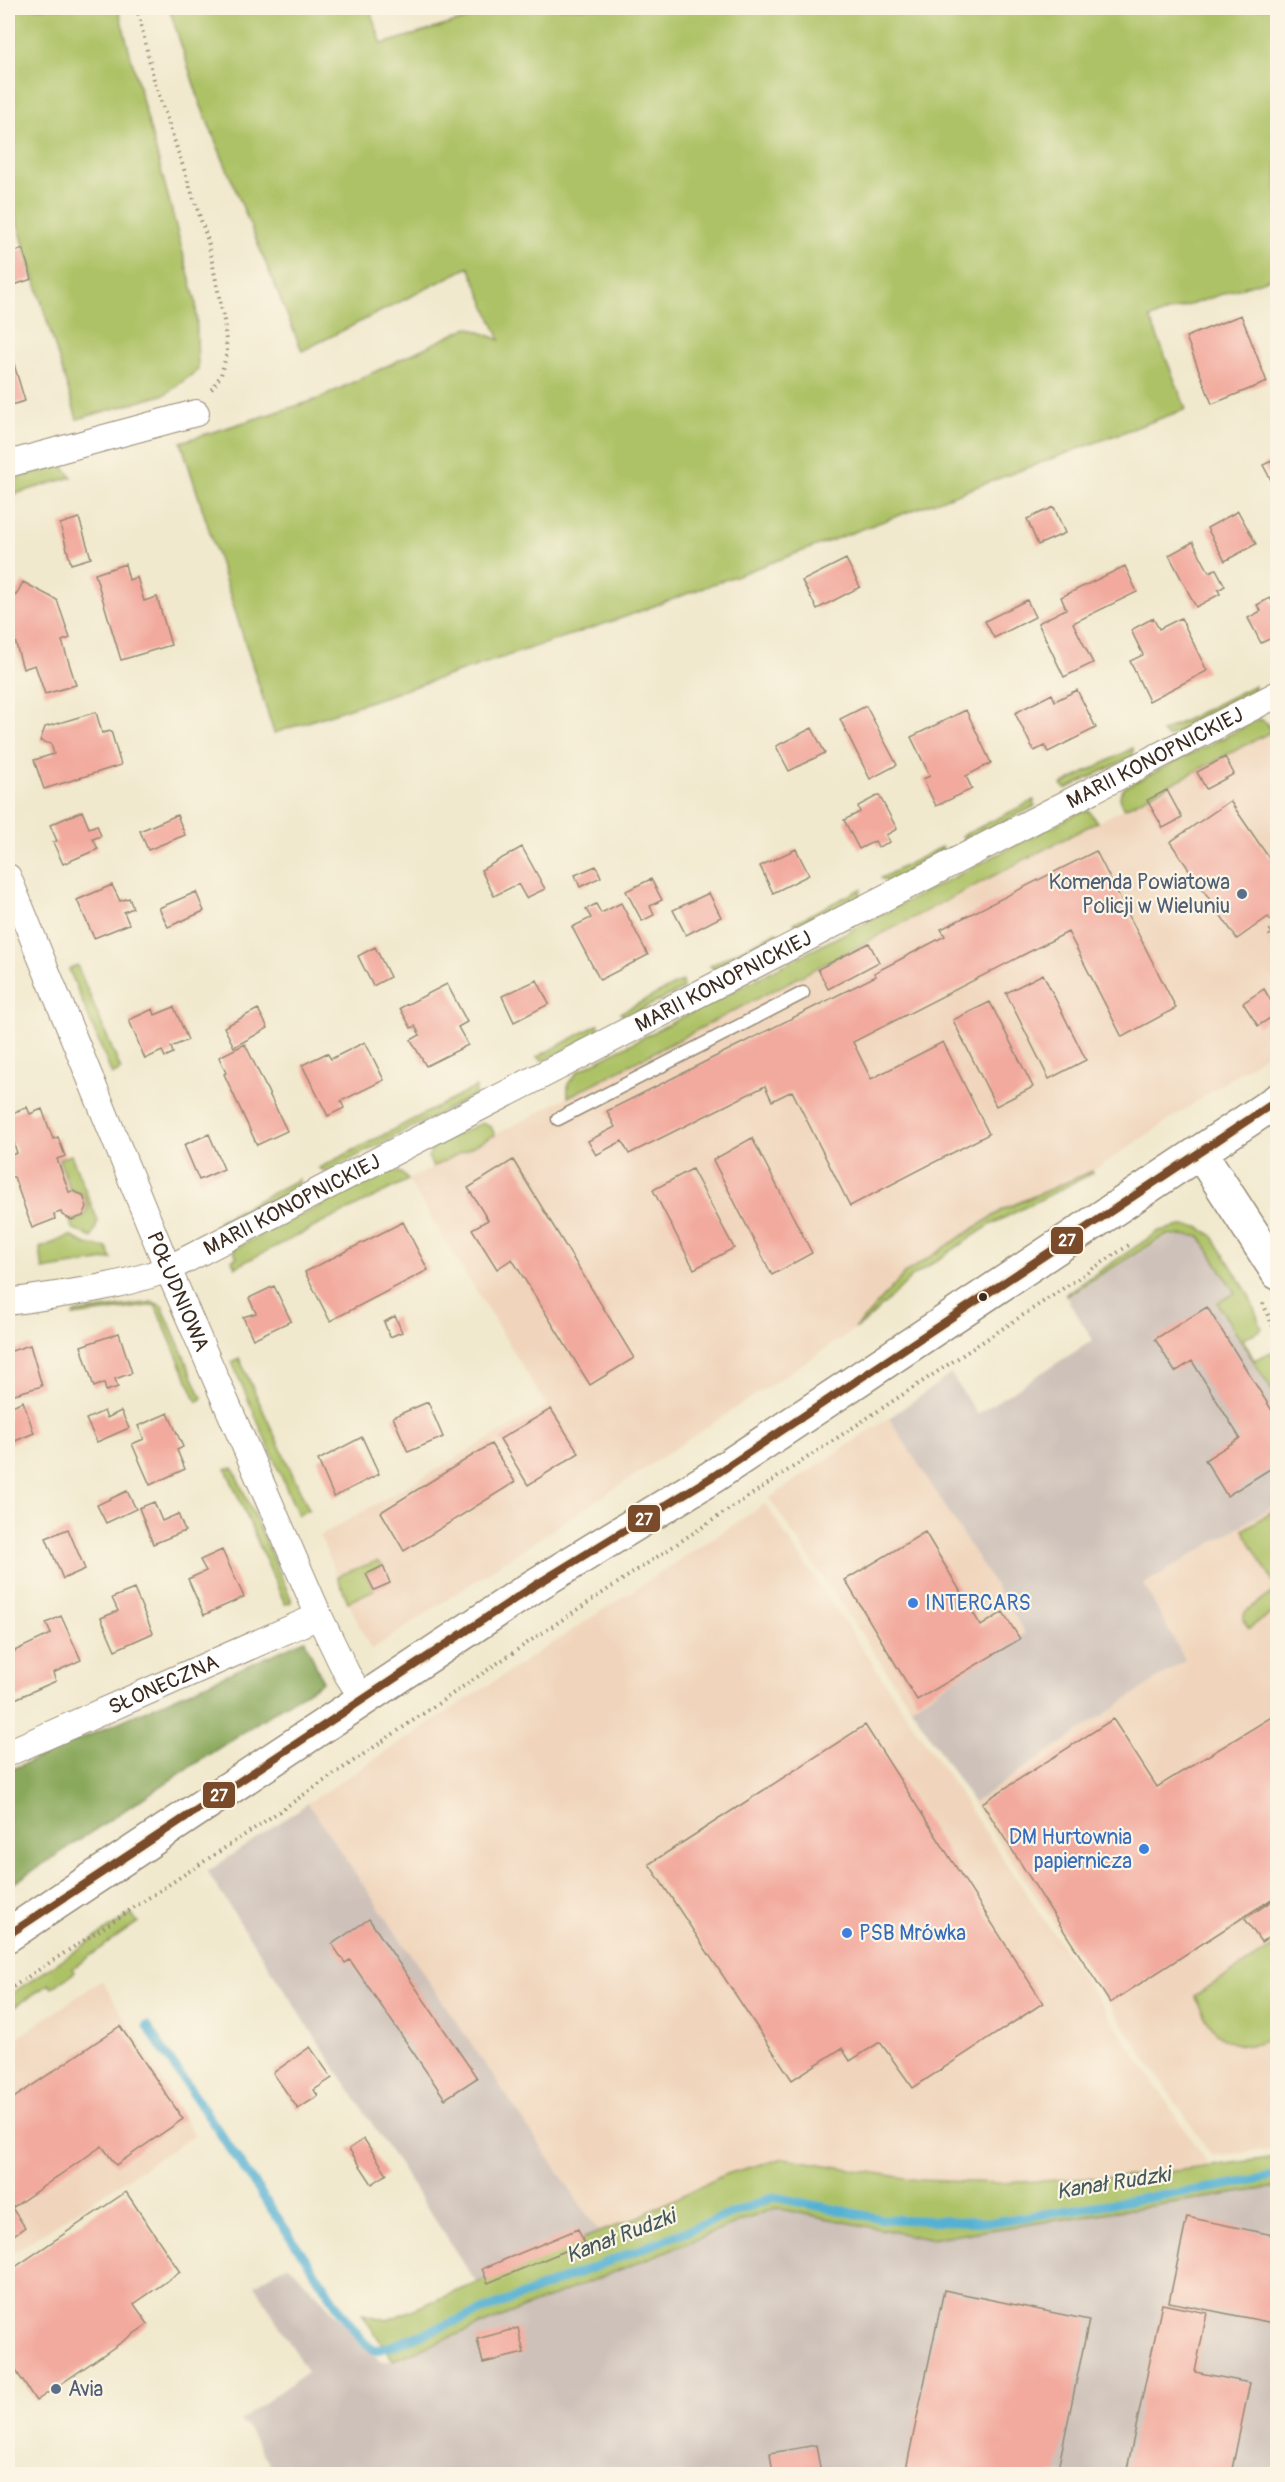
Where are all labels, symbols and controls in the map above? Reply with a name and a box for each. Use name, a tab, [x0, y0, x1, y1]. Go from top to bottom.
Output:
street label: MARII KONOPNICKIEJ	[1062, 701, 1248, 815]
place label: Komenda Powiatowa Policji w Wieluniu	[1048, 869, 1230, 920]
marker: Komenda Powiatowa Policji w Wieluniu	[1235, 887, 1249, 901]
street label: MARII KONOPNICKIEJ	[631, 925, 816, 1039]
street label: MARII KONOPNICKIEJ	[199, 1148, 385, 1262]
line badge: 27	[1050, 1226, 1084, 1255]
street label: POŁUDNIOWA	[140, 1228, 215, 1356]
text: 27	[1058, 1231, 1076, 1251]
unlabelled marker	[977, 1291, 989, 1303]
line badge: 27	[627, 1504, 661, 1533]
text: 27	[635, 1510, 653, 1530]
place label: INTERCARS	[925, 1590, 1031, 1617]
marker: INTERCARS	[906, 1596, 920, 1610]
street label: SŁONECZNA	[104, 1649, 223, 1721]
line badge: 27	[202, 1781, 236, 1809]
text: 27	[210, 1786, 228, 1806]
place label: DM Hurtownia papiernicza	[1009, 1824, 1132, 1875]
marker: DM Hurtownia papiernicza	[1137, 1842, 1151, 1856]
place label: PSB Mrówka	[859, 1920, 966, 1947]
marker: PSB Mrówka	[840, 1926, 854, 1940]
water label: Kanał Rudzki	[1054, 2160, 1175, 2206]
water label: Kanał Rudzki	[562, 2201, 682, 2270]
place label: Avia	[68, 2376, 103, 2403]
marker: Avia	[49, 2382, 63, 2396]

